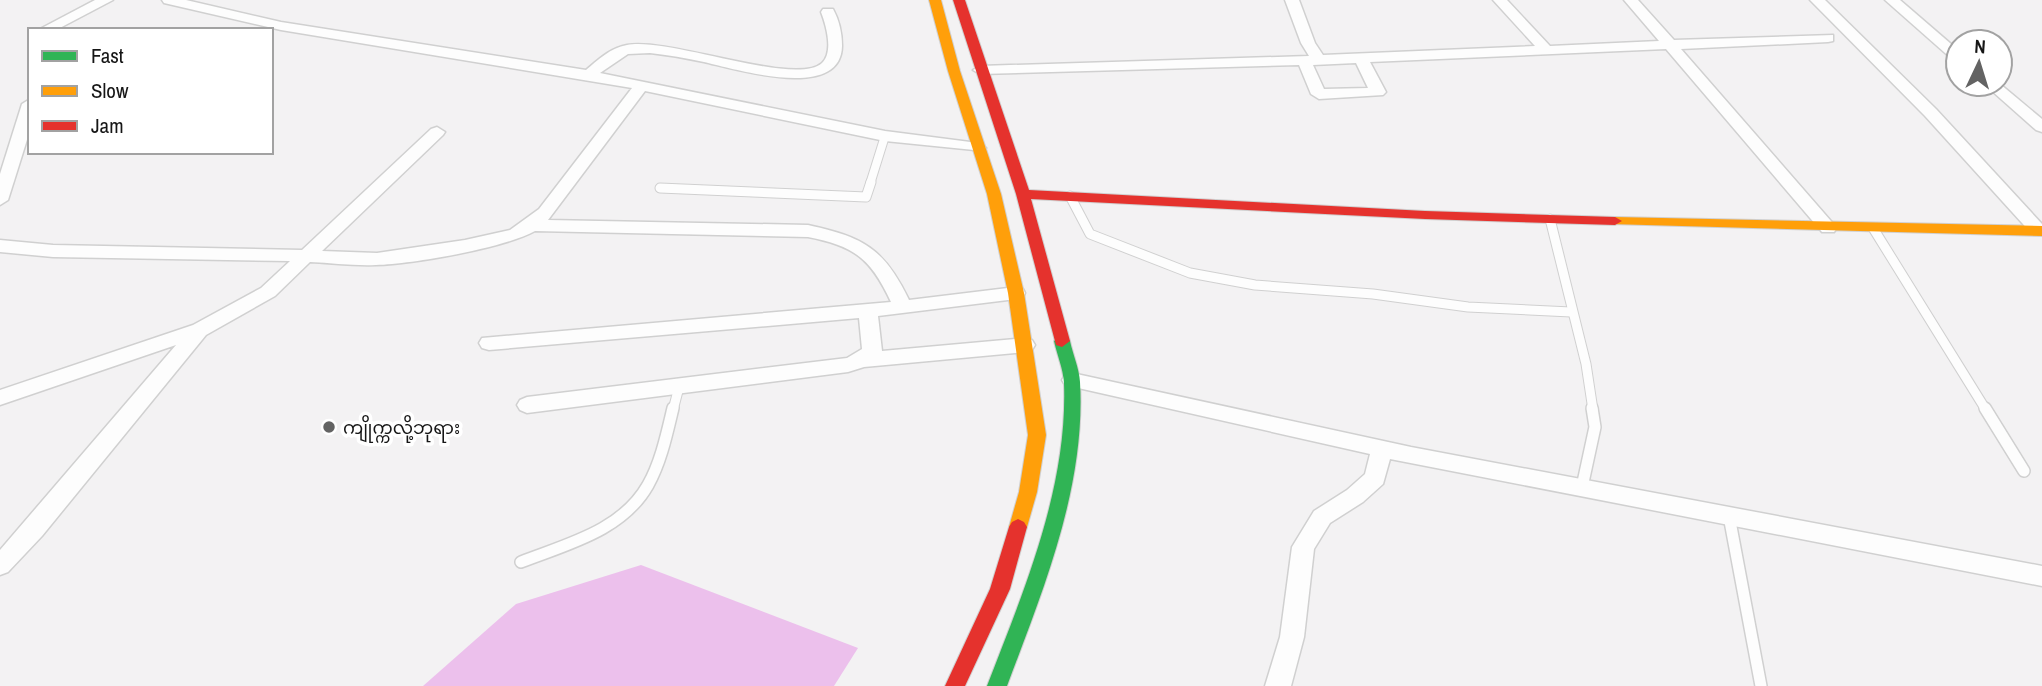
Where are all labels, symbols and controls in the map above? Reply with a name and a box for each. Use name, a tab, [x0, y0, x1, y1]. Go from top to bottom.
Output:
legend	[28, 28, 273, 154]
north arrow	[1944, 28, 2014, 98]
text: N	[1974, 33, 1987, 59]
text: Fast	[91, 41, 124, 70]
text: Slow	[91, 76, 129, 105]
text: Jam	[91, 111, 124, 140]
place label: ကျိုက္ကလို့ဘုရား	[343, 414, 460, 443]
marker: ကျိုက္ကလို့ဘုရား	[321, 419, 337, 435]

